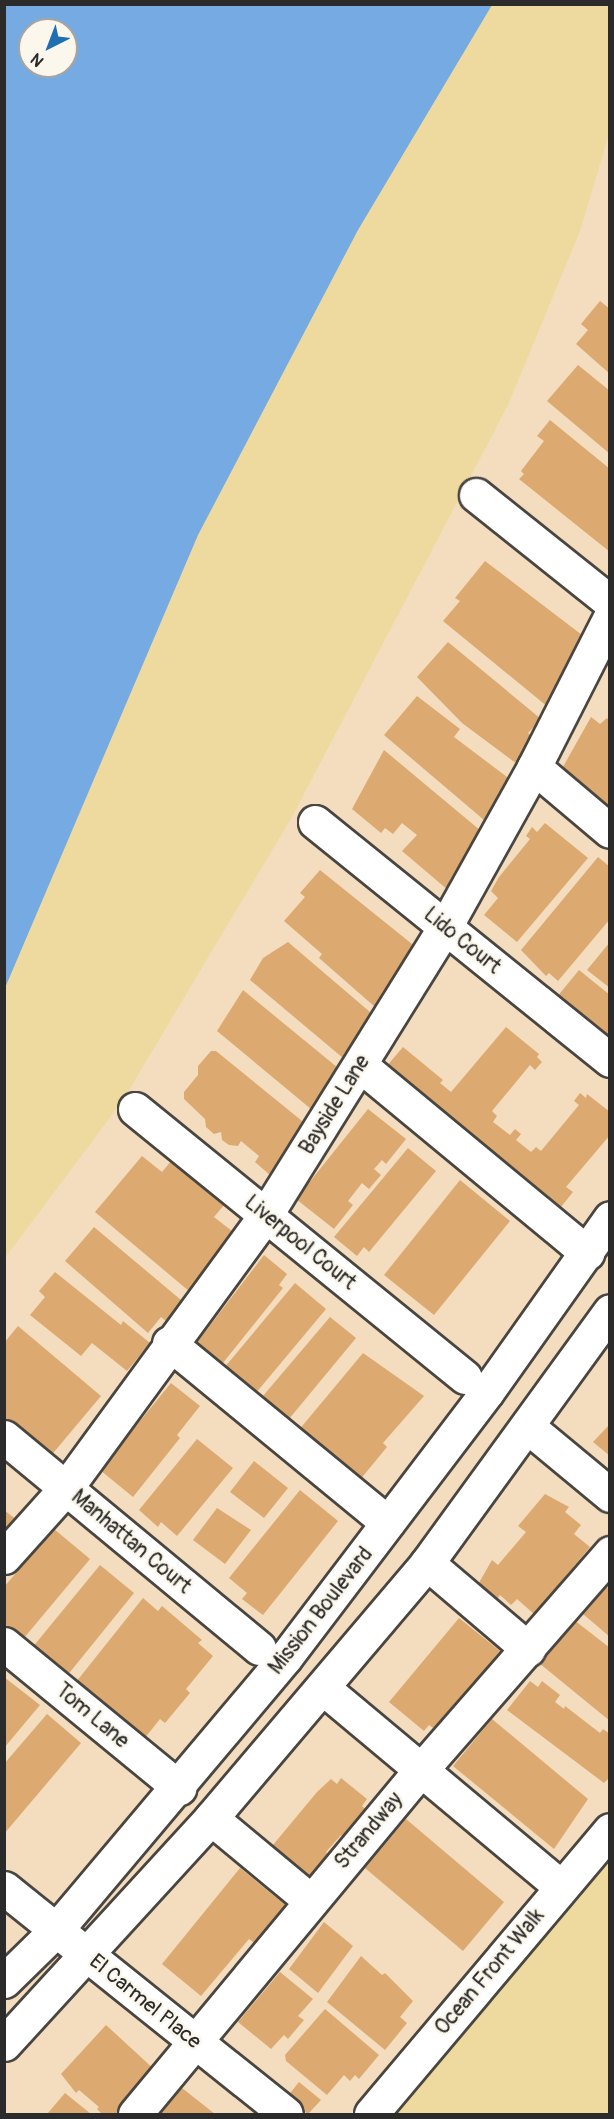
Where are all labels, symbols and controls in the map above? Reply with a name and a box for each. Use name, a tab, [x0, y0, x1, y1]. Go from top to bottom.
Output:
north arrow	[18, 18, 78, 78]
text: N	[27, 49, 48, 71]
street label: Lido Court	[418, 902, 506, 980]
street label: Bayside Lane	[295, 1051, 375, 1159]
street label: Liverpool Court	[239, 1190, 361, 1296]
street label: Manhattan Court	[66, 1485, 196, 1599]
street label: Mission Boulevard	[263, 1542, 379, 1680]
street label: Tom Lane	[50, 1678, 134, 1754]
street label: Strandway	[330, 1788, 408, 1874]
street label: Ocean Front Walk	[430, 1904, 550, 2040]
street label: El Carmel Place	[84, 1949, 206, 2055]

